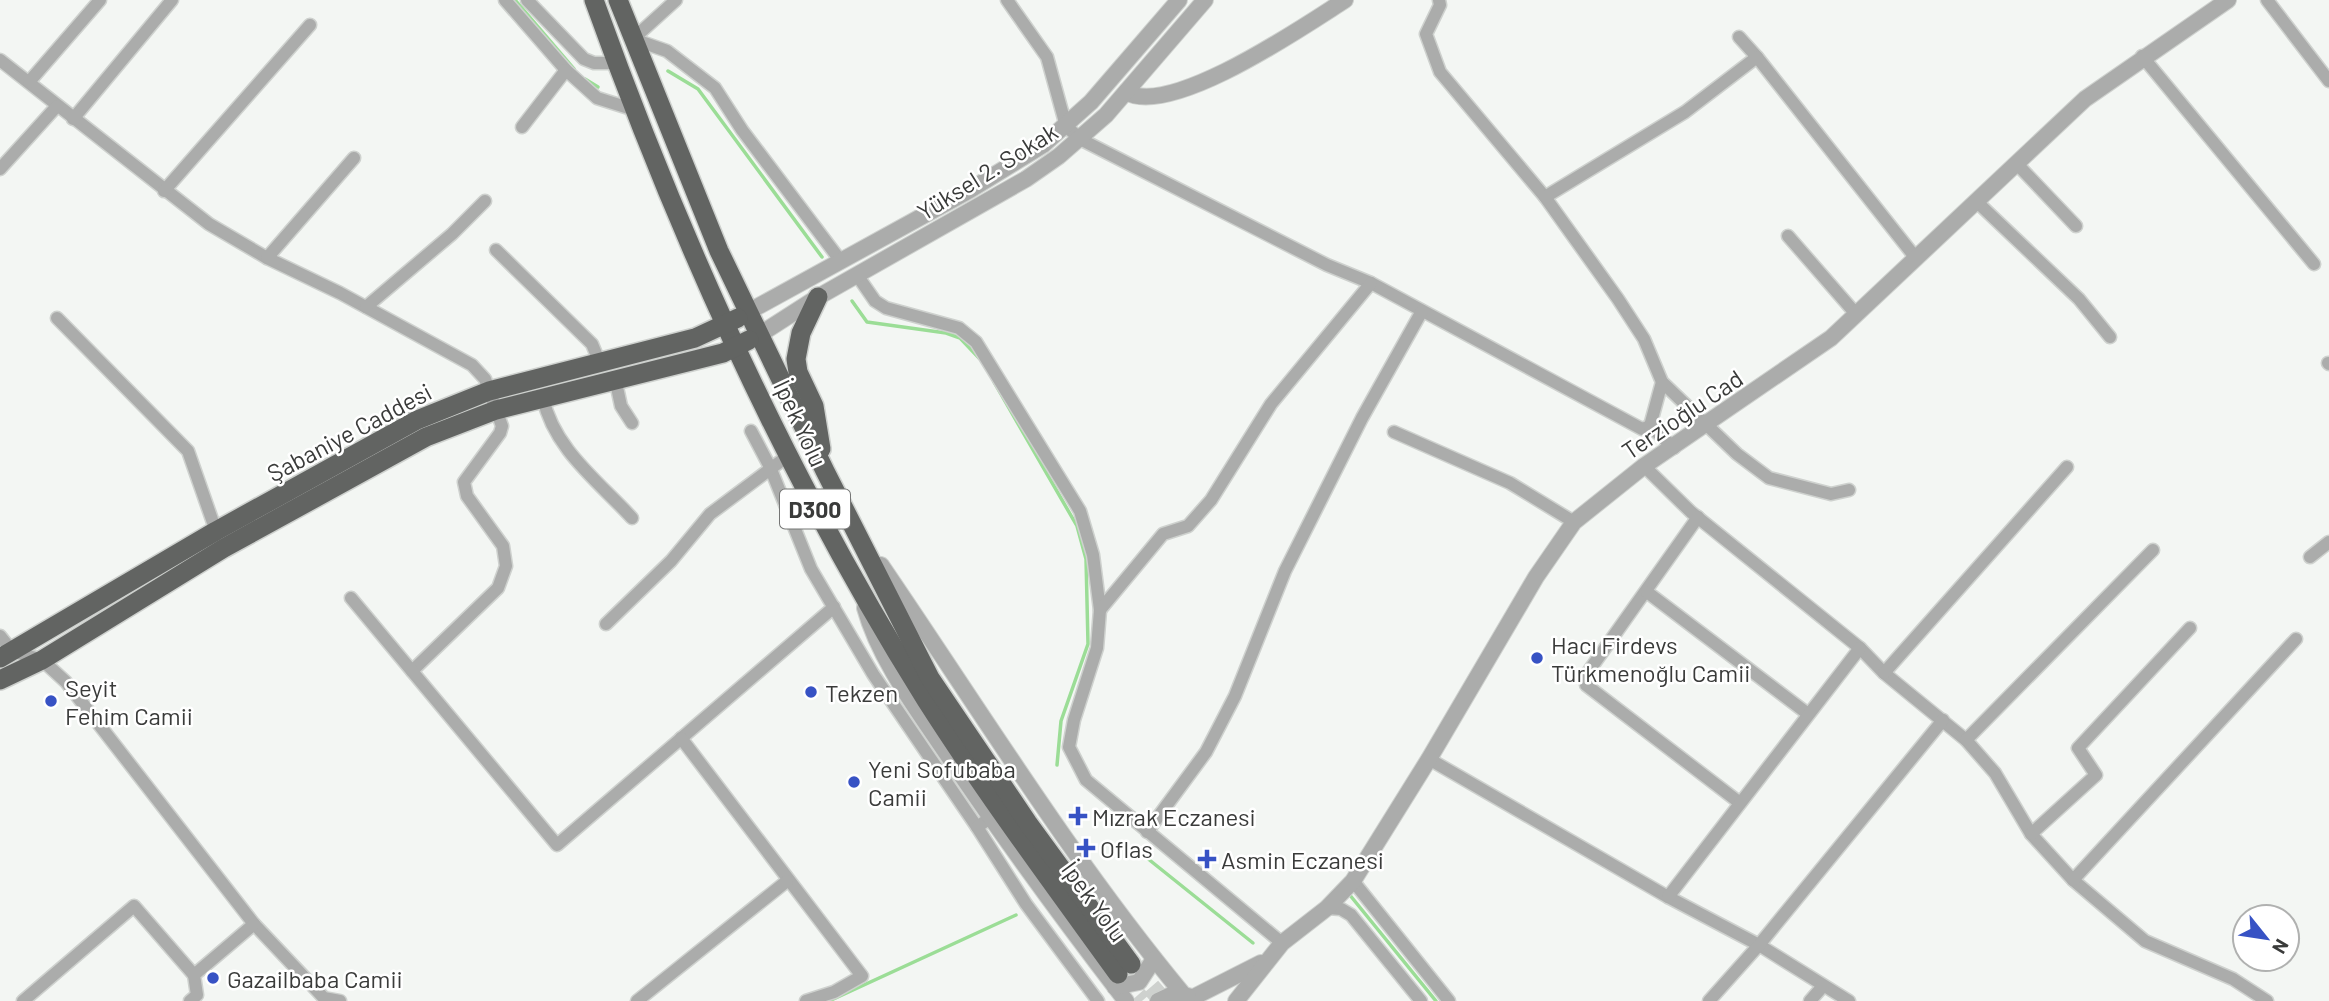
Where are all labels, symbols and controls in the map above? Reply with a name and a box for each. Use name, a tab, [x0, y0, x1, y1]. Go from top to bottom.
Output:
street label: Yüksel 2. Sokak	[911, 116, 1063, 226]
street label: Terzioğlu Cad	[1616, 363, 1748, 465]
street label: İpek Yolu	[768, 375, 834, 471]
street label: Şabaniye Caddesi	[262, 376, 436, 488]
road number: D300	[780, 489, 850, 528]
place label: Hacı Firdevs Türkmenoğlu Camii	[1551, 630, 1750, 687]
marker: Hacı Firdevs Türkmenoğlu Camii	[1529, 650, 1545, 666]
place label: Seyit Fehim Camii	[65, 673, 193, 730]
place label: Tekzen	[825, 678, 898, 707]
marker: Tekzen	[803, 684, 819, 700]
marker: Seyit Fehim Camii	[43, 693, 59, 709]
place label: Yeni Sofubaba Camii	[868, 754, 1016, 811]
marker: Yeni Sofubaba Camii	[846, 774, 862, 790]
place label: Mızrak Eczanesi	[1092, 802, 1256, 831]
marker: Mızrak Eczanesi	[1070, 808, 1086, 824]
place label: Oflas	[1100, 834, 1153, 863]
marker: Oflas	[1078, 840, 1094, 856]
place label: Asmin Eczanesi	[1221, 845, 1384, 874]
marker: Asmin Eczanesi	[1199, 851, 1215, 867]
street label: İpek Yolu	[1056, 855, 1134, 947]
north arrow	[2231, 903, 2301, 973]
text: N	[2268, 936, 2294, 958]
place label: Gazailbaba Camii	[227, 964, 403, 993]
marker: Gazailbaba Camii	[205, 970, 221, 986]

